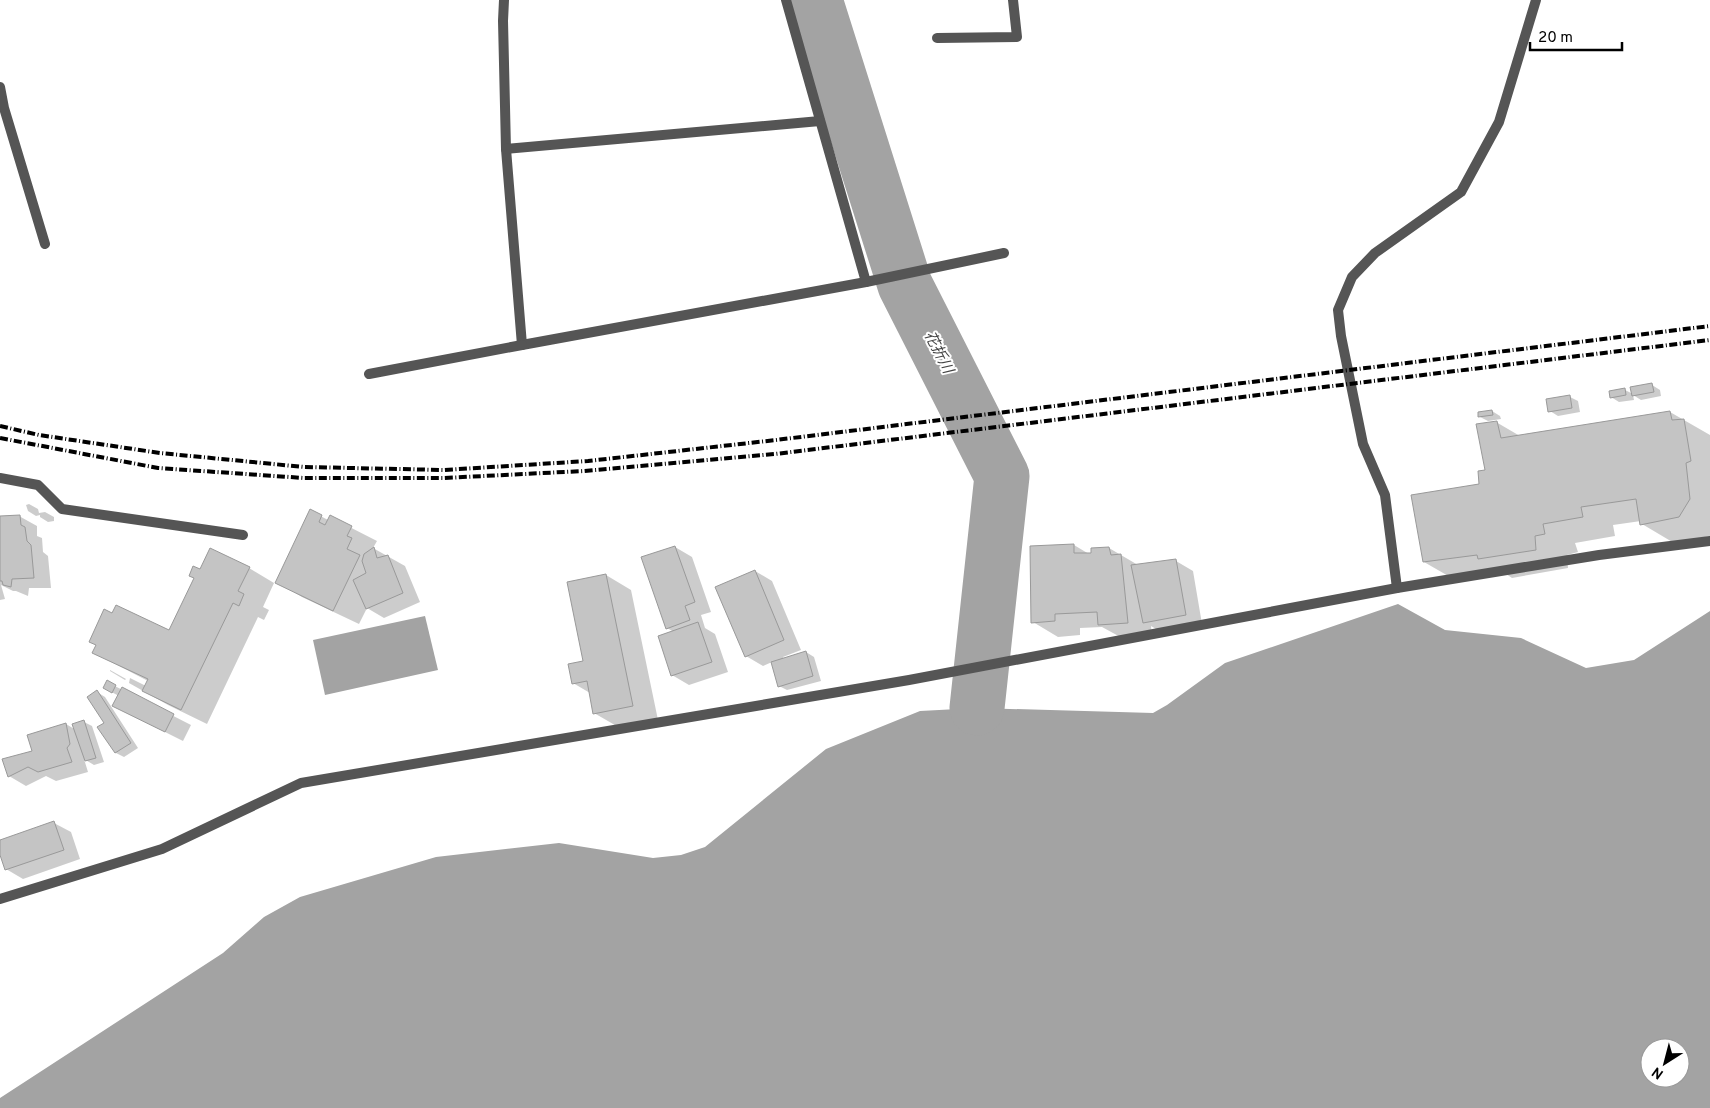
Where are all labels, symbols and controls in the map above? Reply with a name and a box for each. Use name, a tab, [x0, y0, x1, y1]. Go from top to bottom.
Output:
scale bar	[1530, 20, 1622, 52]
text: 20 m	[1538, 29, 1573, 48]
water label: 花折川	[919, 328, 957, 379]
north arrow	[1640, 1038, 1690, 1088]
text: N	[1649, 1062, 1667, 1082]

